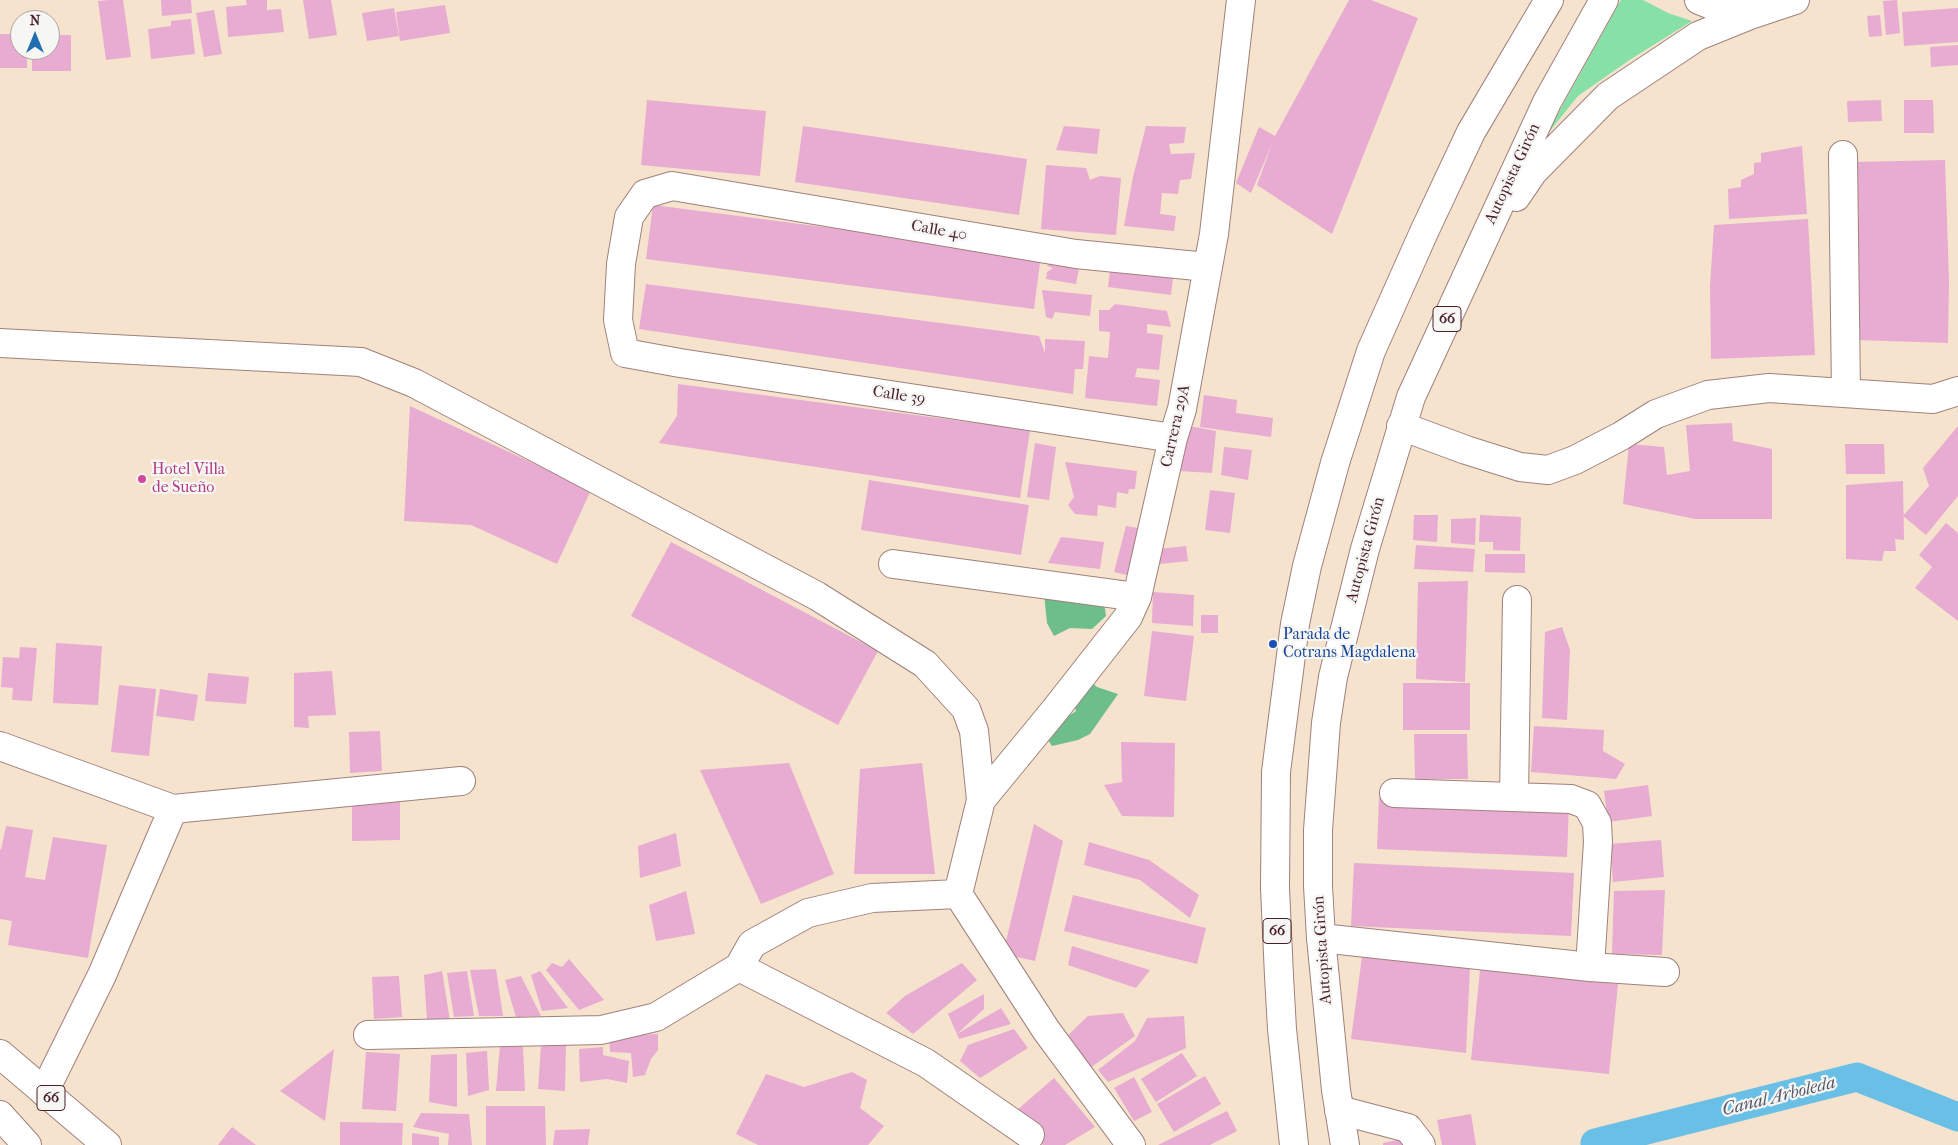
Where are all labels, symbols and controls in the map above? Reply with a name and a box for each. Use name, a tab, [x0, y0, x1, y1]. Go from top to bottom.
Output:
north arrow	[10, 10, 60, 60]
text: N	[30, 12, 40, 29]
street label: Autopista Girón	[1481, 121, 1545, 227]
street label: Calle 40	[910, 217, 968, 245]
road number: 66	[1433, 306, 1461, 332]
street label: Calle 39	[871, 382, 927, 410]
street label: Carrera 29A	[1157, 383, 1195, 469]
place label: Hotel Villa de Sueño	[152, 460, 225, 498]
marker: Hotel Villa de Sueño	[136, 473, 148, 485]
street label: Autopista Girón	[1343, 495, 1389, 605]
place label: Parada de Cotrans Magdalena	[1283, 625, 1416, 663]
marker: Parada de Cotrans Magdalena	[1267, 638, 1279, 650]
street label: Autopista Girón	[1310, 895, 1336, 1005]
road number: 66	[1263, 918, 1291, 944]
water label: Canal Arboleda	[1720, 1072, 1838, 1122]
road number: 66	[37, 1086, 65, 1110]

